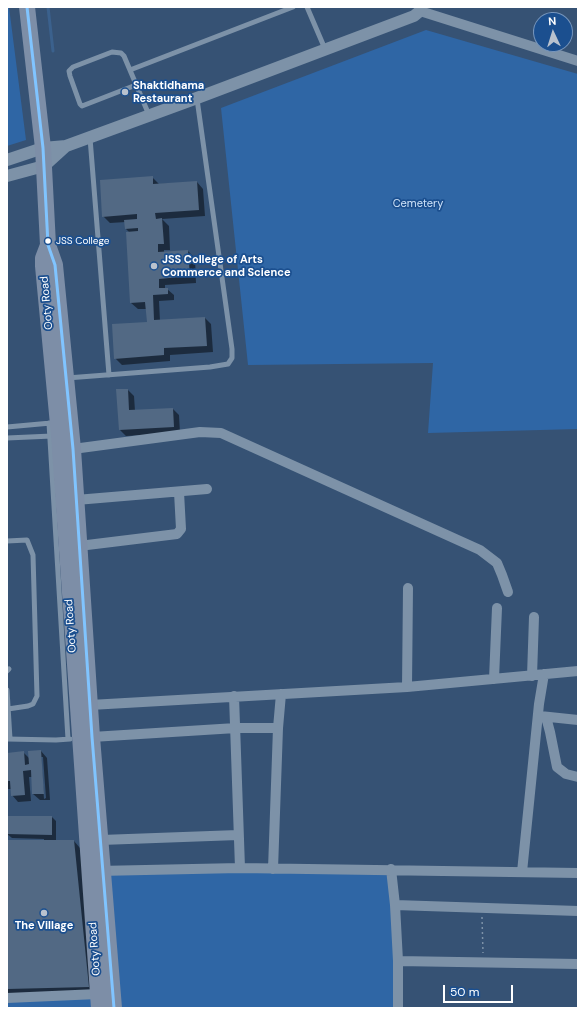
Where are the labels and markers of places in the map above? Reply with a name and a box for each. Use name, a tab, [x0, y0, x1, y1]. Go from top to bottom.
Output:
place label: Shaktidhama Restaurant	[133, 79, 204, 105]
marker: Shaktidhama Restaurant	[120, 87, 130, 97]
place label: JSS College	[56, 235, 110, 247]
marker: JSS College	[43, 236, 53, 246]
place label: JSS College of Arts Commerce and Science	[162, 253, 291, 279]
marker: JSS College of Arts Commerce and Science	[149, 261, 159, 271]
marker: The Village	[39, 908, 49, 918]
place label: The Village	[15, 919, 73, 933]

